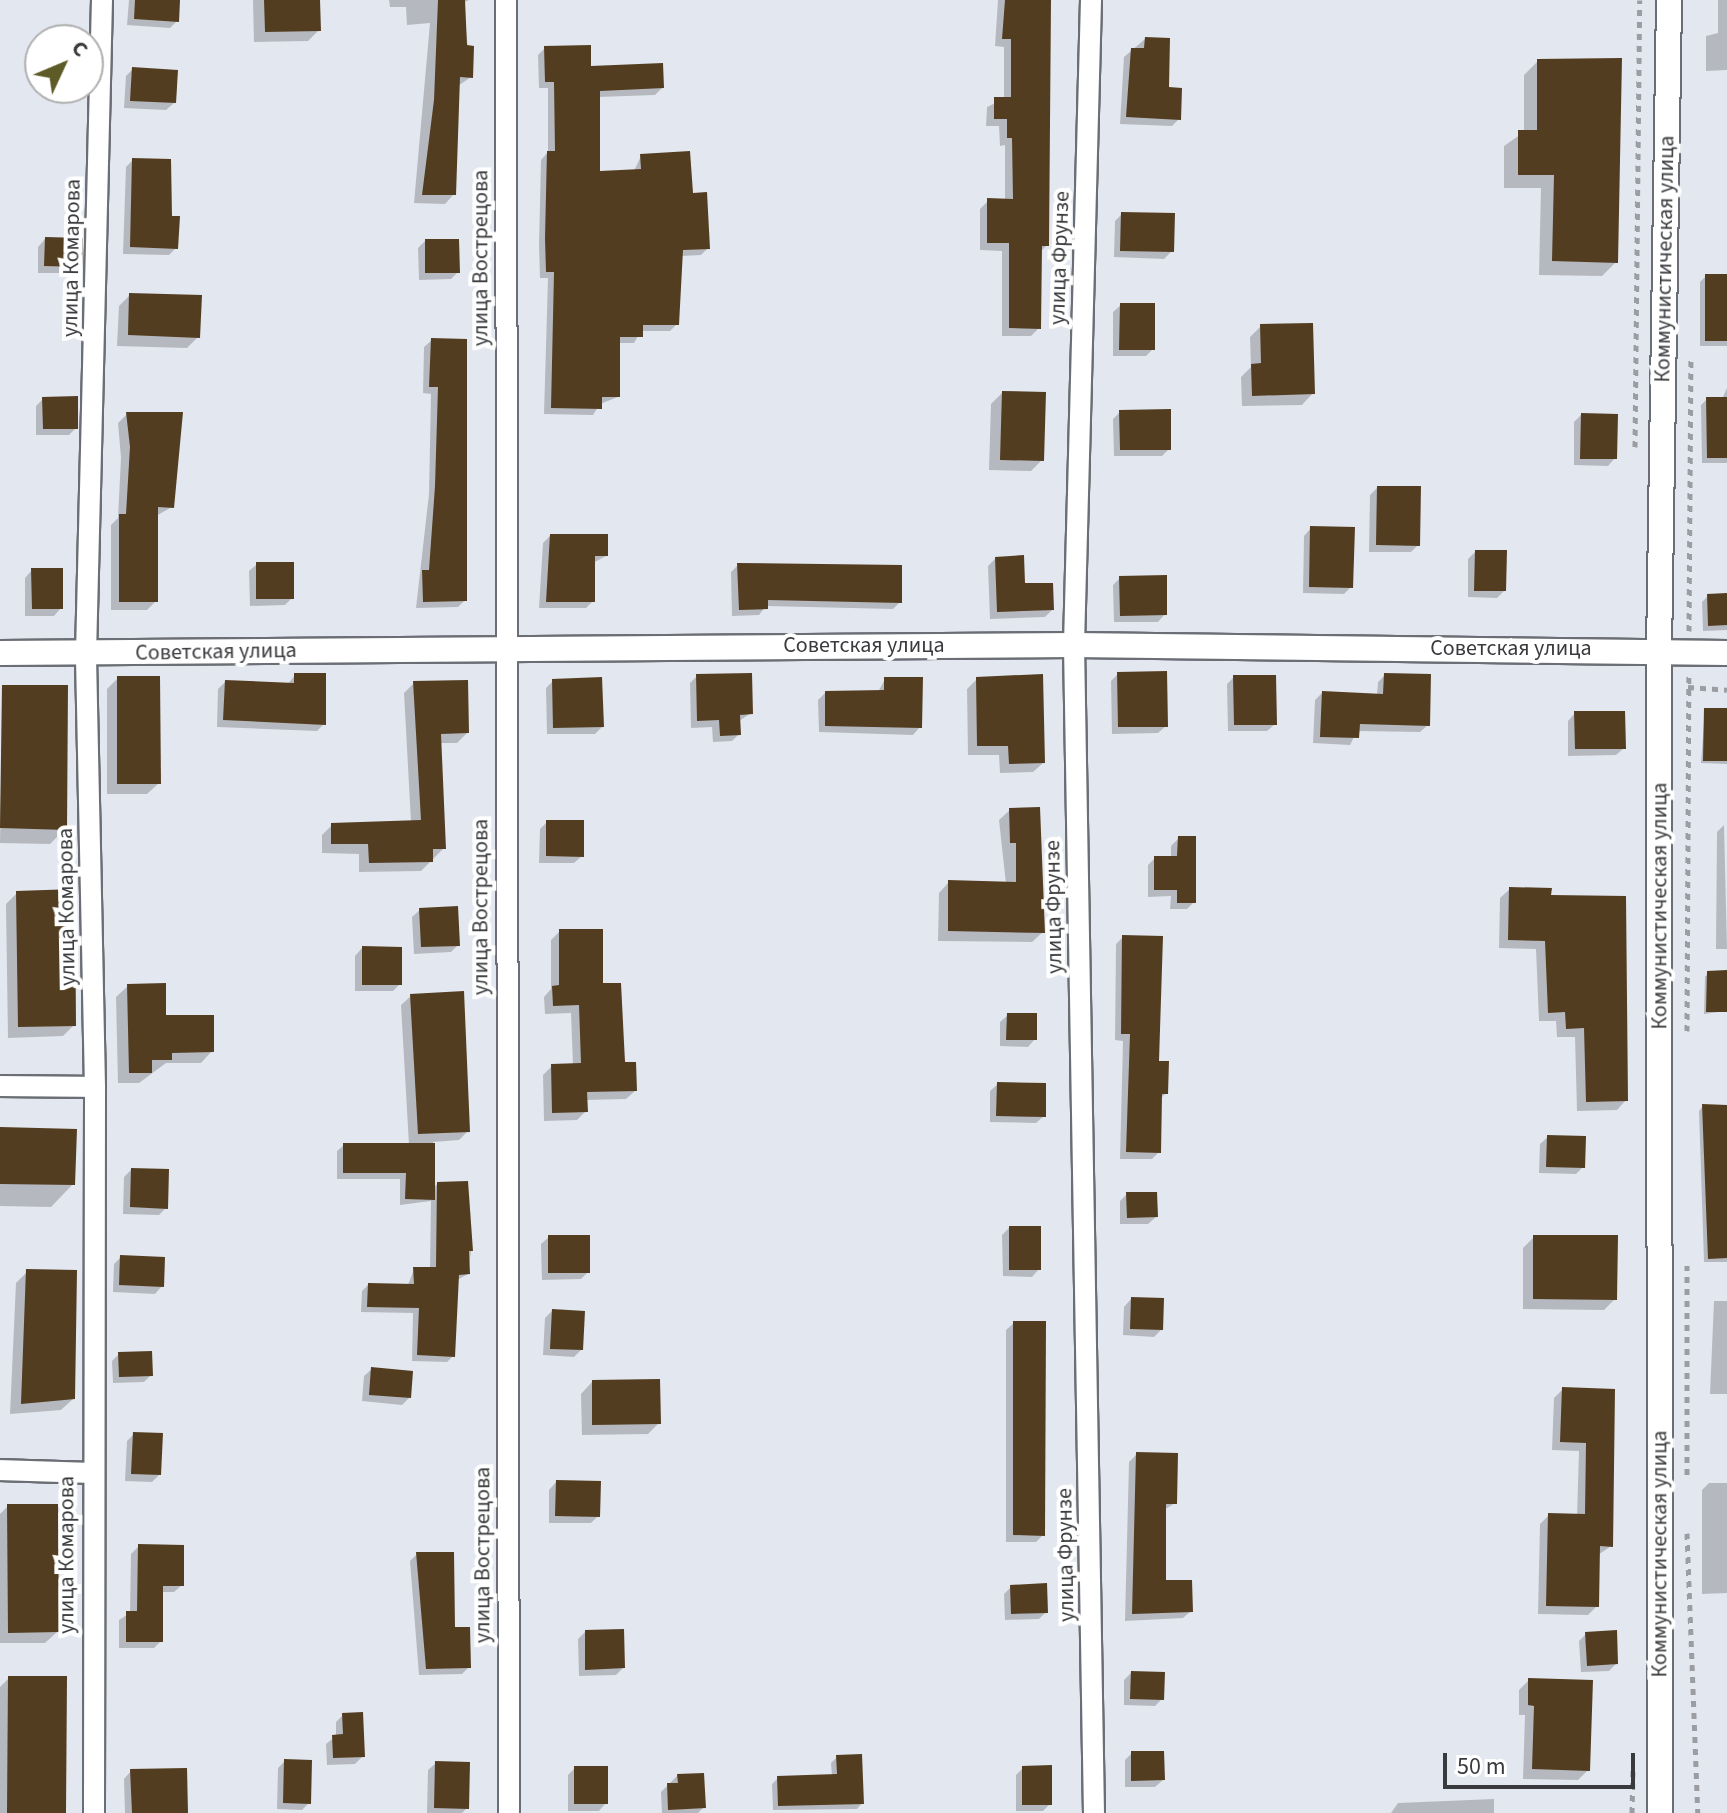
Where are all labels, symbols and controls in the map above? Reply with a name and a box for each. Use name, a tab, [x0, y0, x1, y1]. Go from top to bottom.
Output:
north arrow	[24, 24, 104, 104]
text: С	[64, 33, 96, 64]
street label: Коммунистическая улица	[1650, 135, 1680, 383]
street label: улица Вострецова	[468, 170, 494, 346]
street label: улица Комарова	[57, 179, 87, 337]
street label: улица Фрунзе	[1044, 191, 1076, 325]
street label: Советская улица	[783, 633, 945, 659]
street label: Советская улица	[1430, 636, 1592, 662]
street label: Советская улица	[135, 637, 297, 667]
street label: Коммунистическая улица	[1647, 782, 1673, 1030]
street label: улица Вострецова	[468, 819, 494, 995]
street label: улица Комарова	[52, 828, 82, 986]
street label: улица Фрунзе	[1040, 840, 1068, 974]
street label: Коммунистическая улица	[1647, 1430, 1673, 1678]
street label: улица Вострецова	[470, 1467, 496, 1643]
street label: улица Комарова	[54, 1476, 80, 1634]
street label: улица Фрунзе	[1052, 1488, 1080, 1622]
scale bar	[1447, 1737, 1639, 1787]
text: 50 m	[1457, 1749, 1506, 1784]

